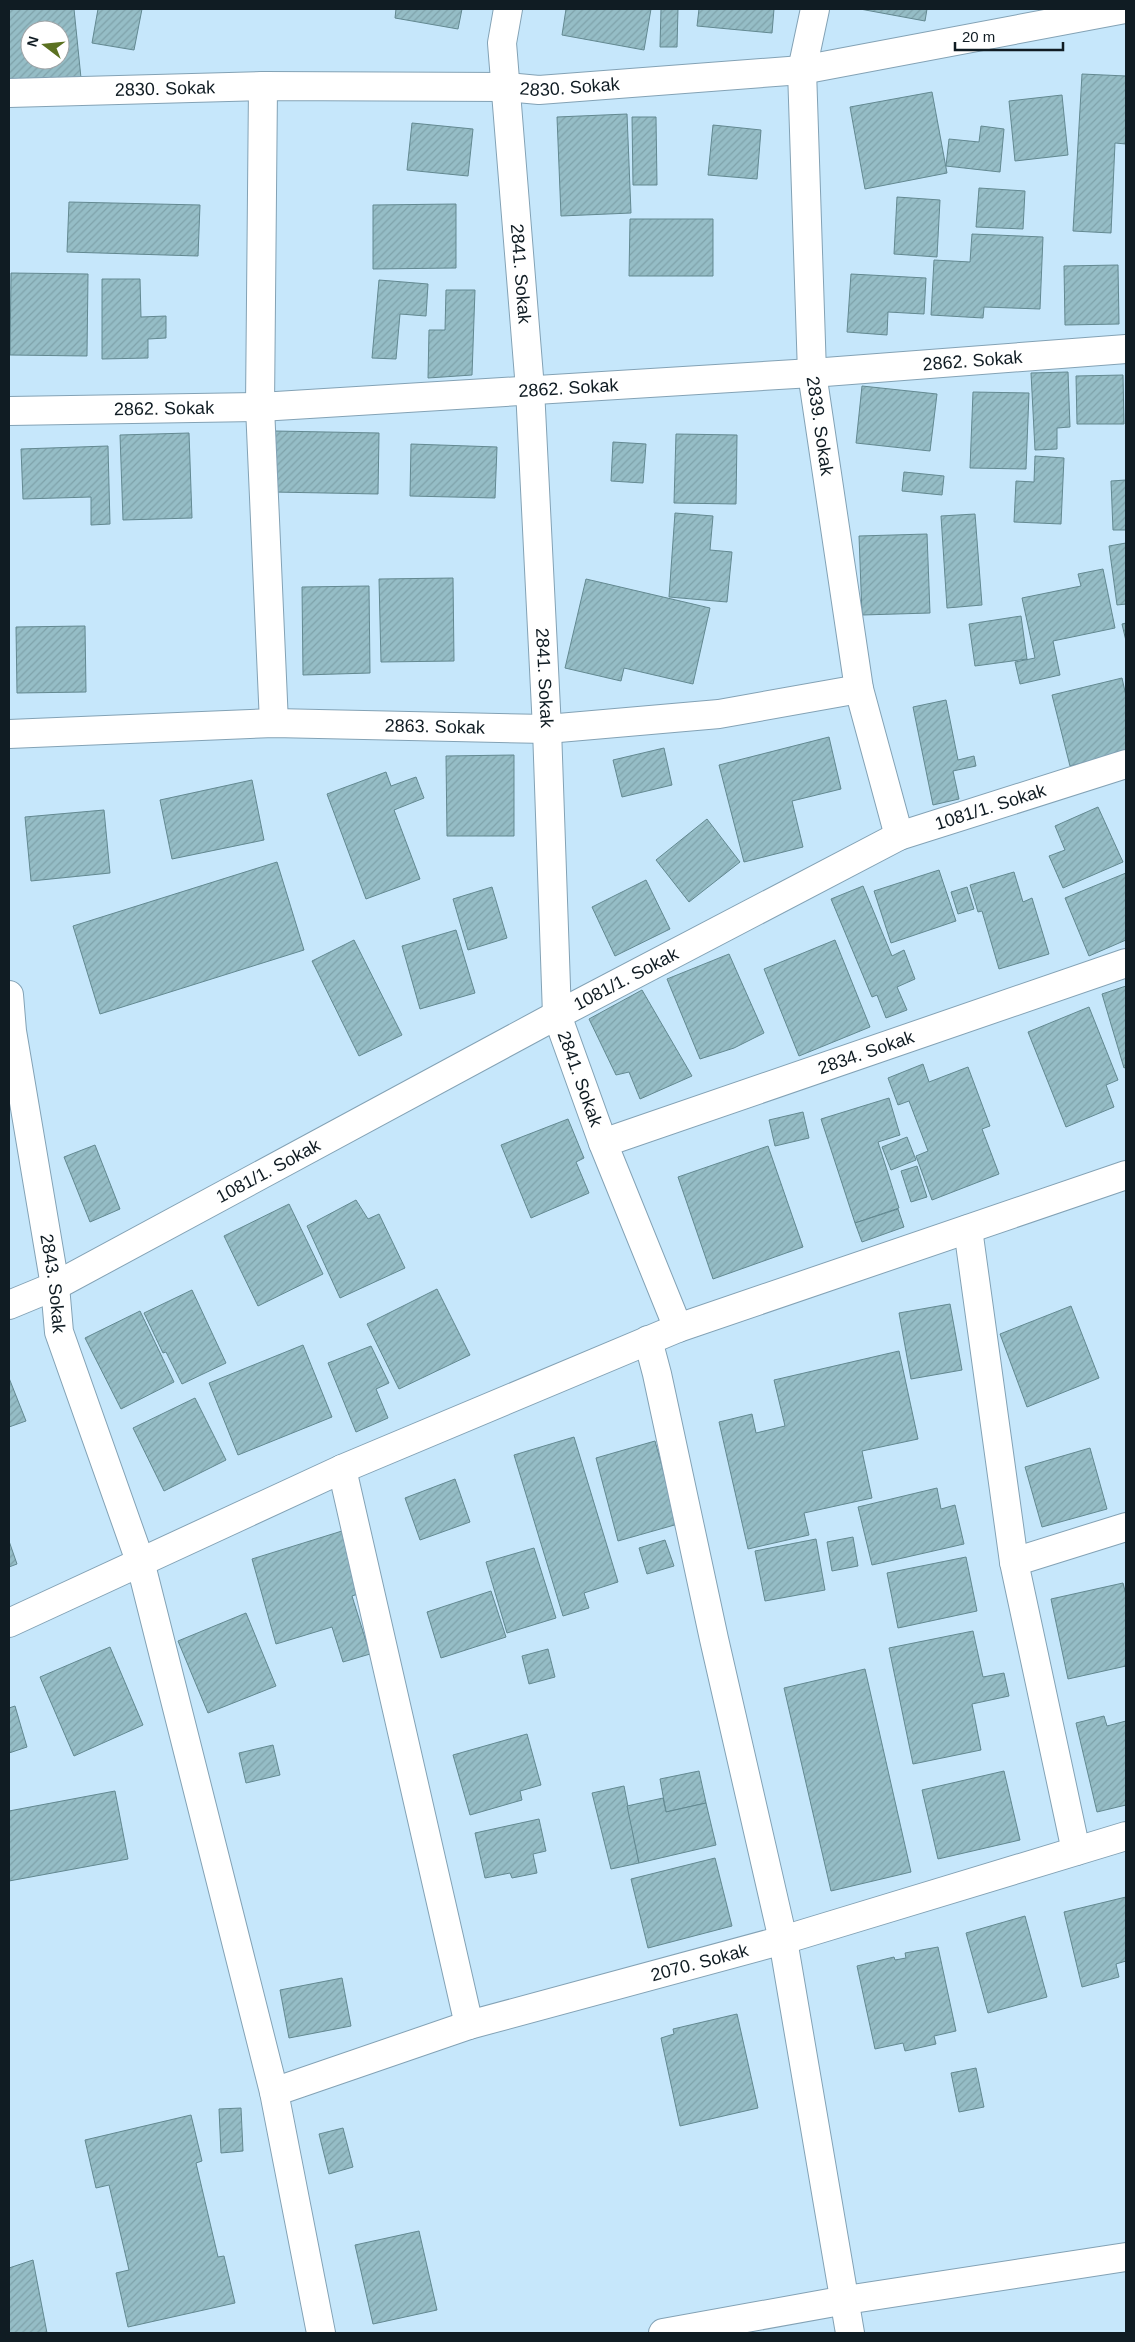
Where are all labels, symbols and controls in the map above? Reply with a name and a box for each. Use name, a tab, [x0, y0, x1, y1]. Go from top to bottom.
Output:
north arrow	[20, 20, 70, 70]
scale bar	[955, 20, 1062, 52]
text: 20 m	[962, 28, 995, 45]
text: N	[23, 34, 42, 48]
street label: 2830. Sokak	[519, 74, 621, 100]
street label: 2830. Sokak	[115, 77, 216, 100]
street label: 2841. Sokak	[507, 223, 535, 325]
street label: 2862. Sokak	[922, 347, 1024, 375]
street label: 2862. Sokak	[518, 375, 620, 401]
street label: 2839. Sokak	[803, 375, 837, 478]
street label: 2862. Sokak	[114, 398, 215, 419]
street label: 2841. Sokak	[532, 627, 557, 729]
street label: 2863. Sokak	[384, 715, 486, 738]
street label: 1081/1. Sokak	[932, 780, 1049, 834]
street label: 1081/1. Sokak	[570, 943, 682, 1015]
street label: 2834. Sokak	[815, 1026, 917, 1078]
street label: 2841. Sokak	[554, 1028, 607, 1130]
street label: 1081/1. Sokak	[213, 1134, 324, 1207]
street label: 2843. Sokak	[36, 1232, 69, 1335]
street label: 2070. Sokak	[649, 1940, 751, 1985]

